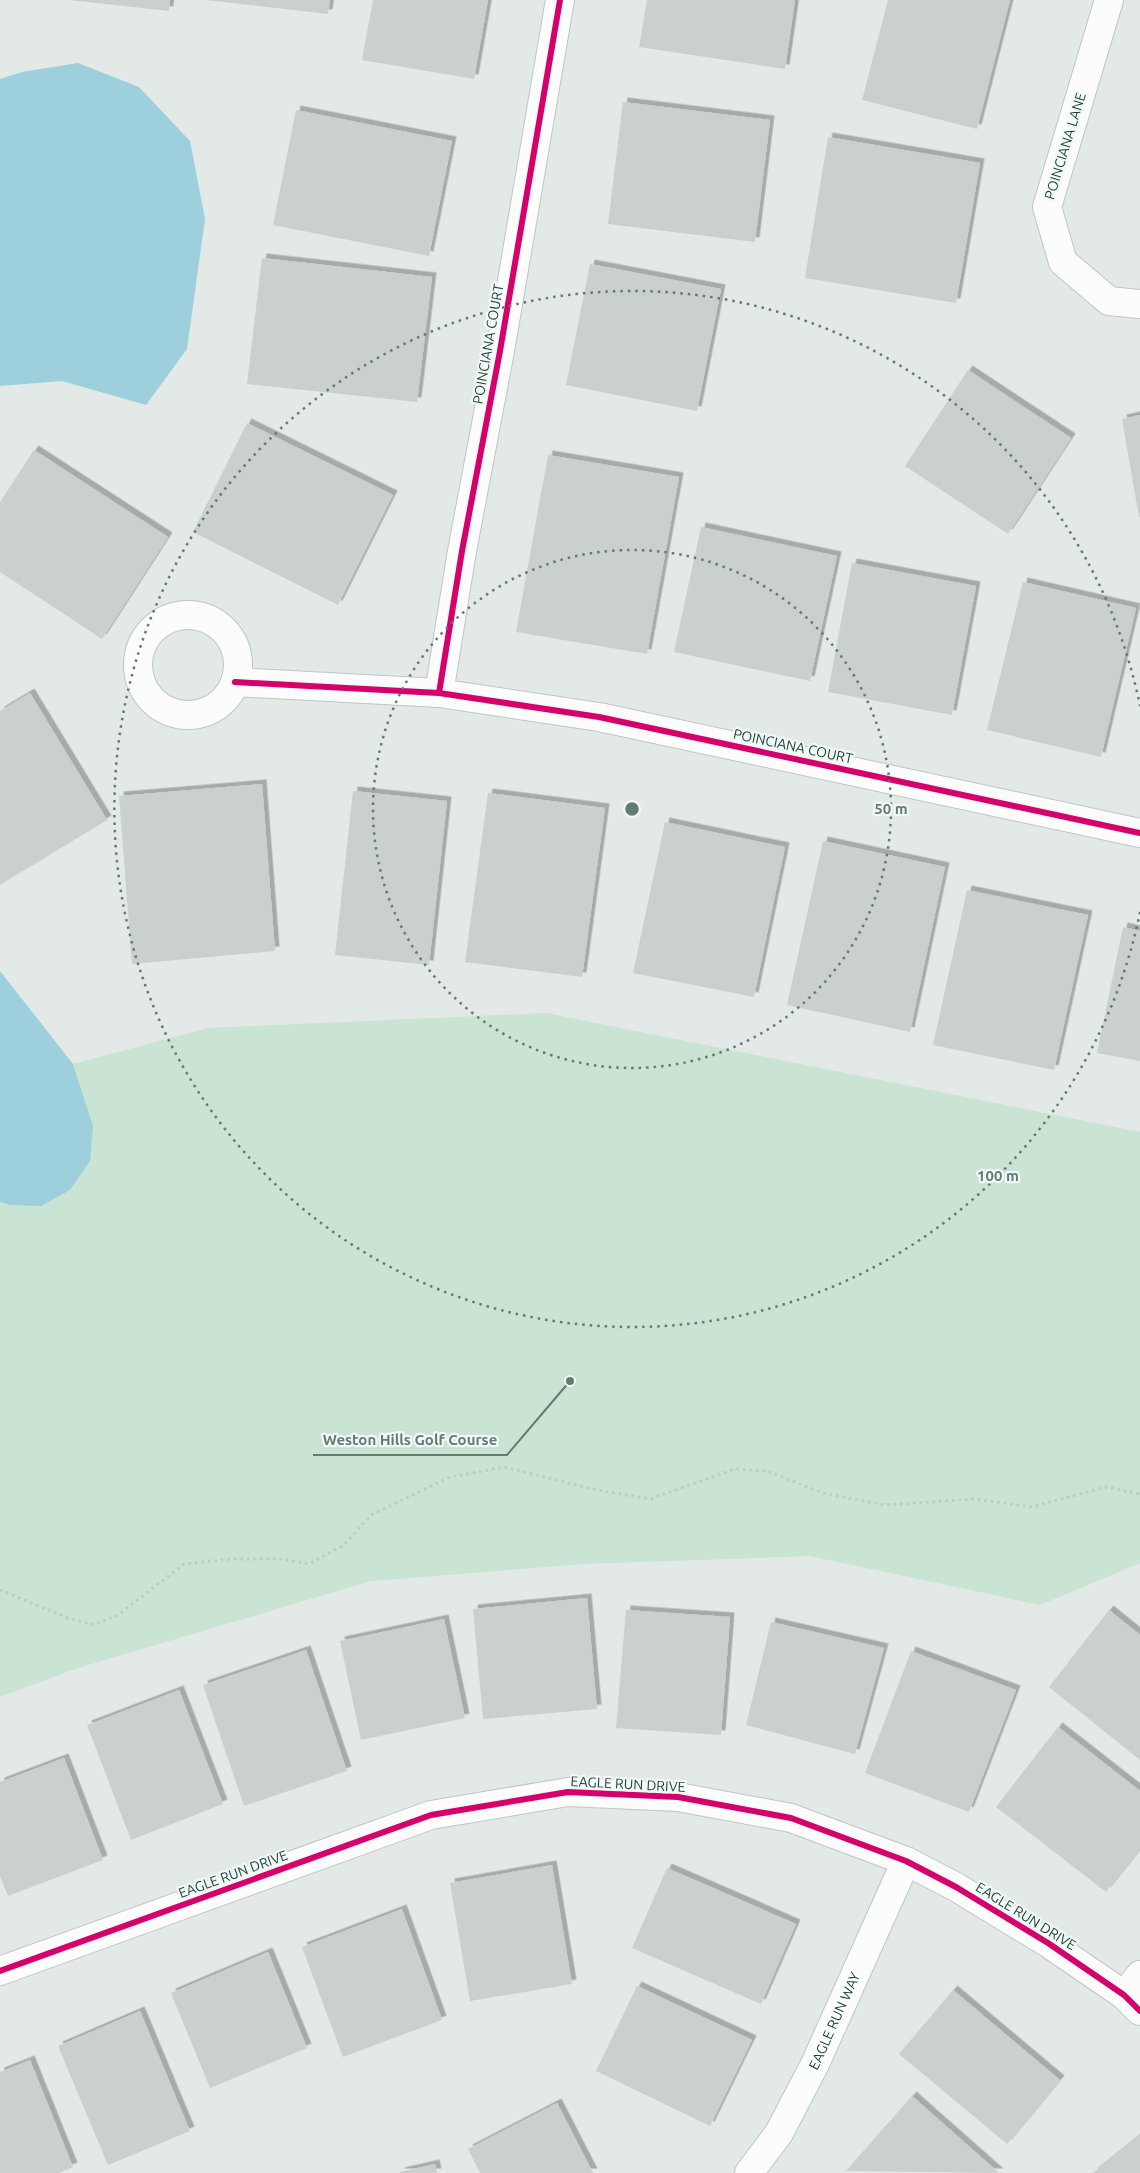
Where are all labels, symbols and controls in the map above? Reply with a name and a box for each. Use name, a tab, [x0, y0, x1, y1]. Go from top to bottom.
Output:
street label: POINCIANA LANE	[1041, 91, 1089, 201]
street label: POINCIANA COURT	[470, 282, 506, 405]
street label: POINCIANA COURT	[732, 726, 854, 767]
centre of rings	[623, 800, 641, 818]
text: 50 m	[874, 800, 908, 817]
text: 100 m	[977, 1167, 1019, 1184]
callout: Weston Hills Golf Course	[313, 1425, 507, 1455]
text: Weston Hills Golf Course	[323, 1431, 497, 1448]
street label: EAGLE RUN DRIVE	[570, 1773, 686, 1795]
street label: EAGLE RUN DRIVE	[176, 1847, 290, 1901]
street label: EAGLE RUN DRIVE	[973, 1879, 1079, 1953]
street label: EAGLE RUN WAY	[805, 1970, 863, 2072]

